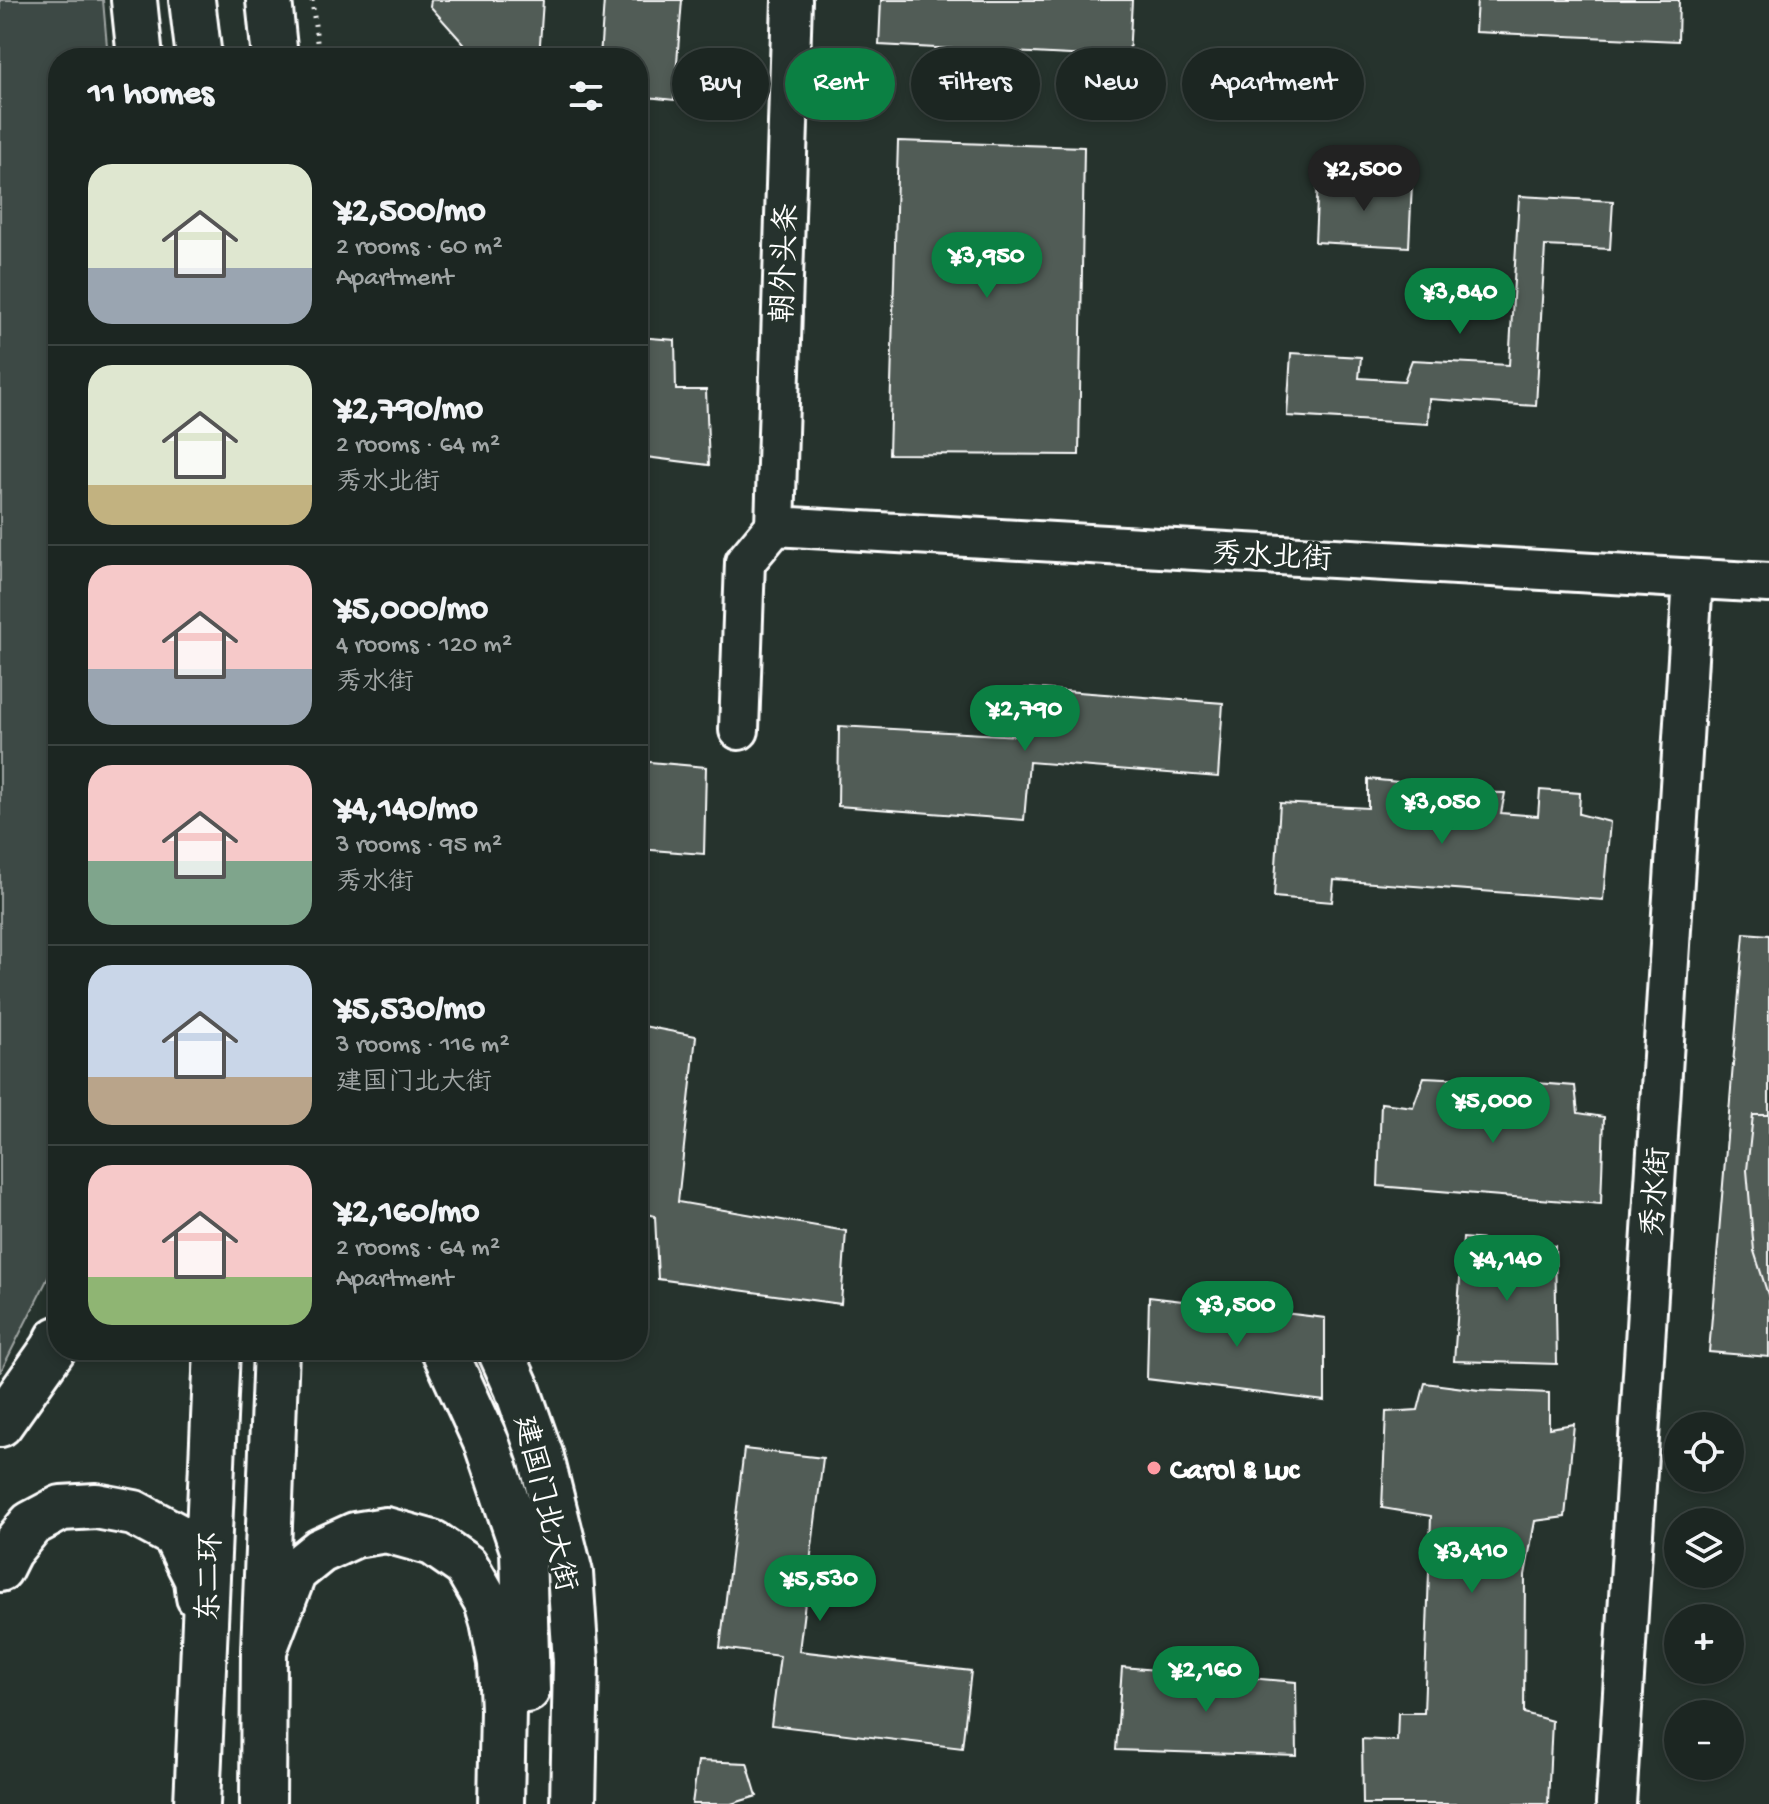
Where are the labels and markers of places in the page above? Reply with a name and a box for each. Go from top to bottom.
pin: ¥2,500 [1299,145,1429,213]
pin: ¥3,950 [922,232,1052,300]
pin: ¥3,840 [1395,268,1525,336]
pin: ¥2,790 [960,685,1090,753]
pin: ¥3,050 [1377,778,1507,846]
pin: ¥5,000 [1428,1077,1558,1145]
pin: ¥4,140 [1442,1235,1572,1303]
pin: ¥3,500 [1172,1281,1302,1349]
place label: Carol & Luc [1170,1455,1301,1490]
marker: Carol & Luc [1145,1459,1163,1477]
pin: ¥3,410 [1407,1527,1537,1595]
pin: ¥5,530 [755,1555,885,1623]
pin: ¥2,160 [1141,1646,1271,1714]

